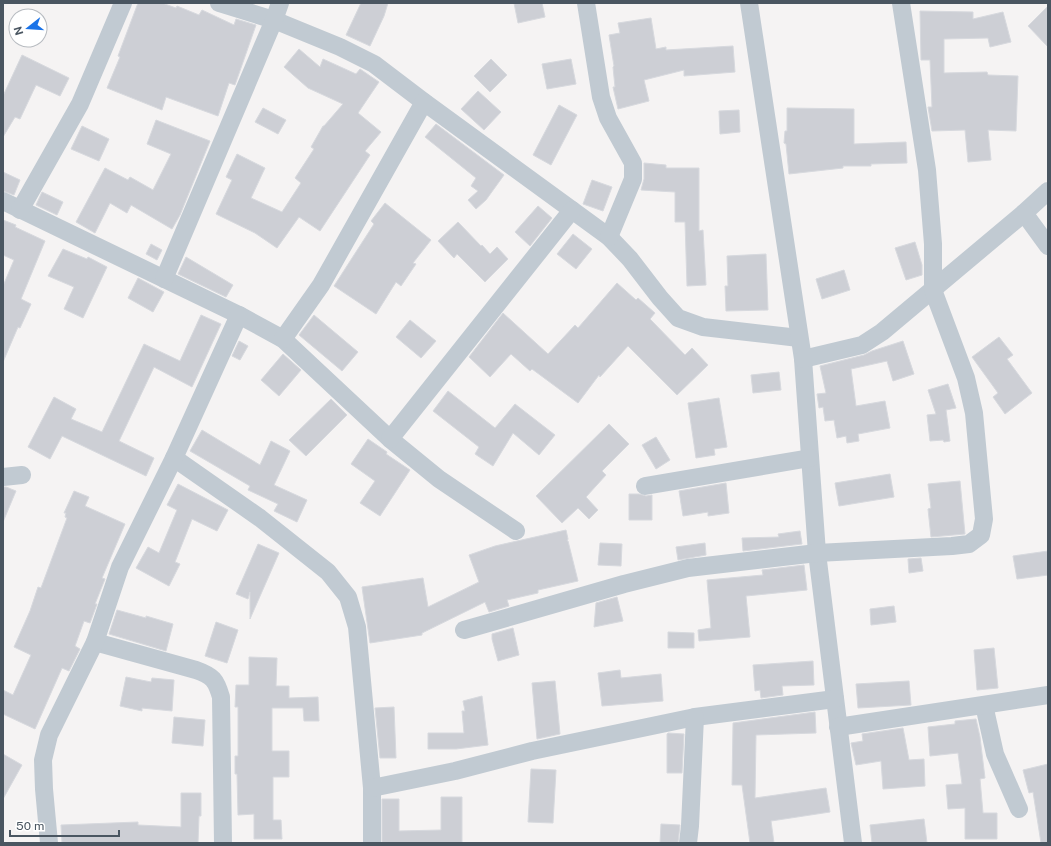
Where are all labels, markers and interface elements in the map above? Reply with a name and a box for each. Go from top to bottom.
north arrow [8,8,48,48]
text: N [11,25,25,37]
scale bar [10,812,119,838]
text: 50 m [16,819,44,833]

